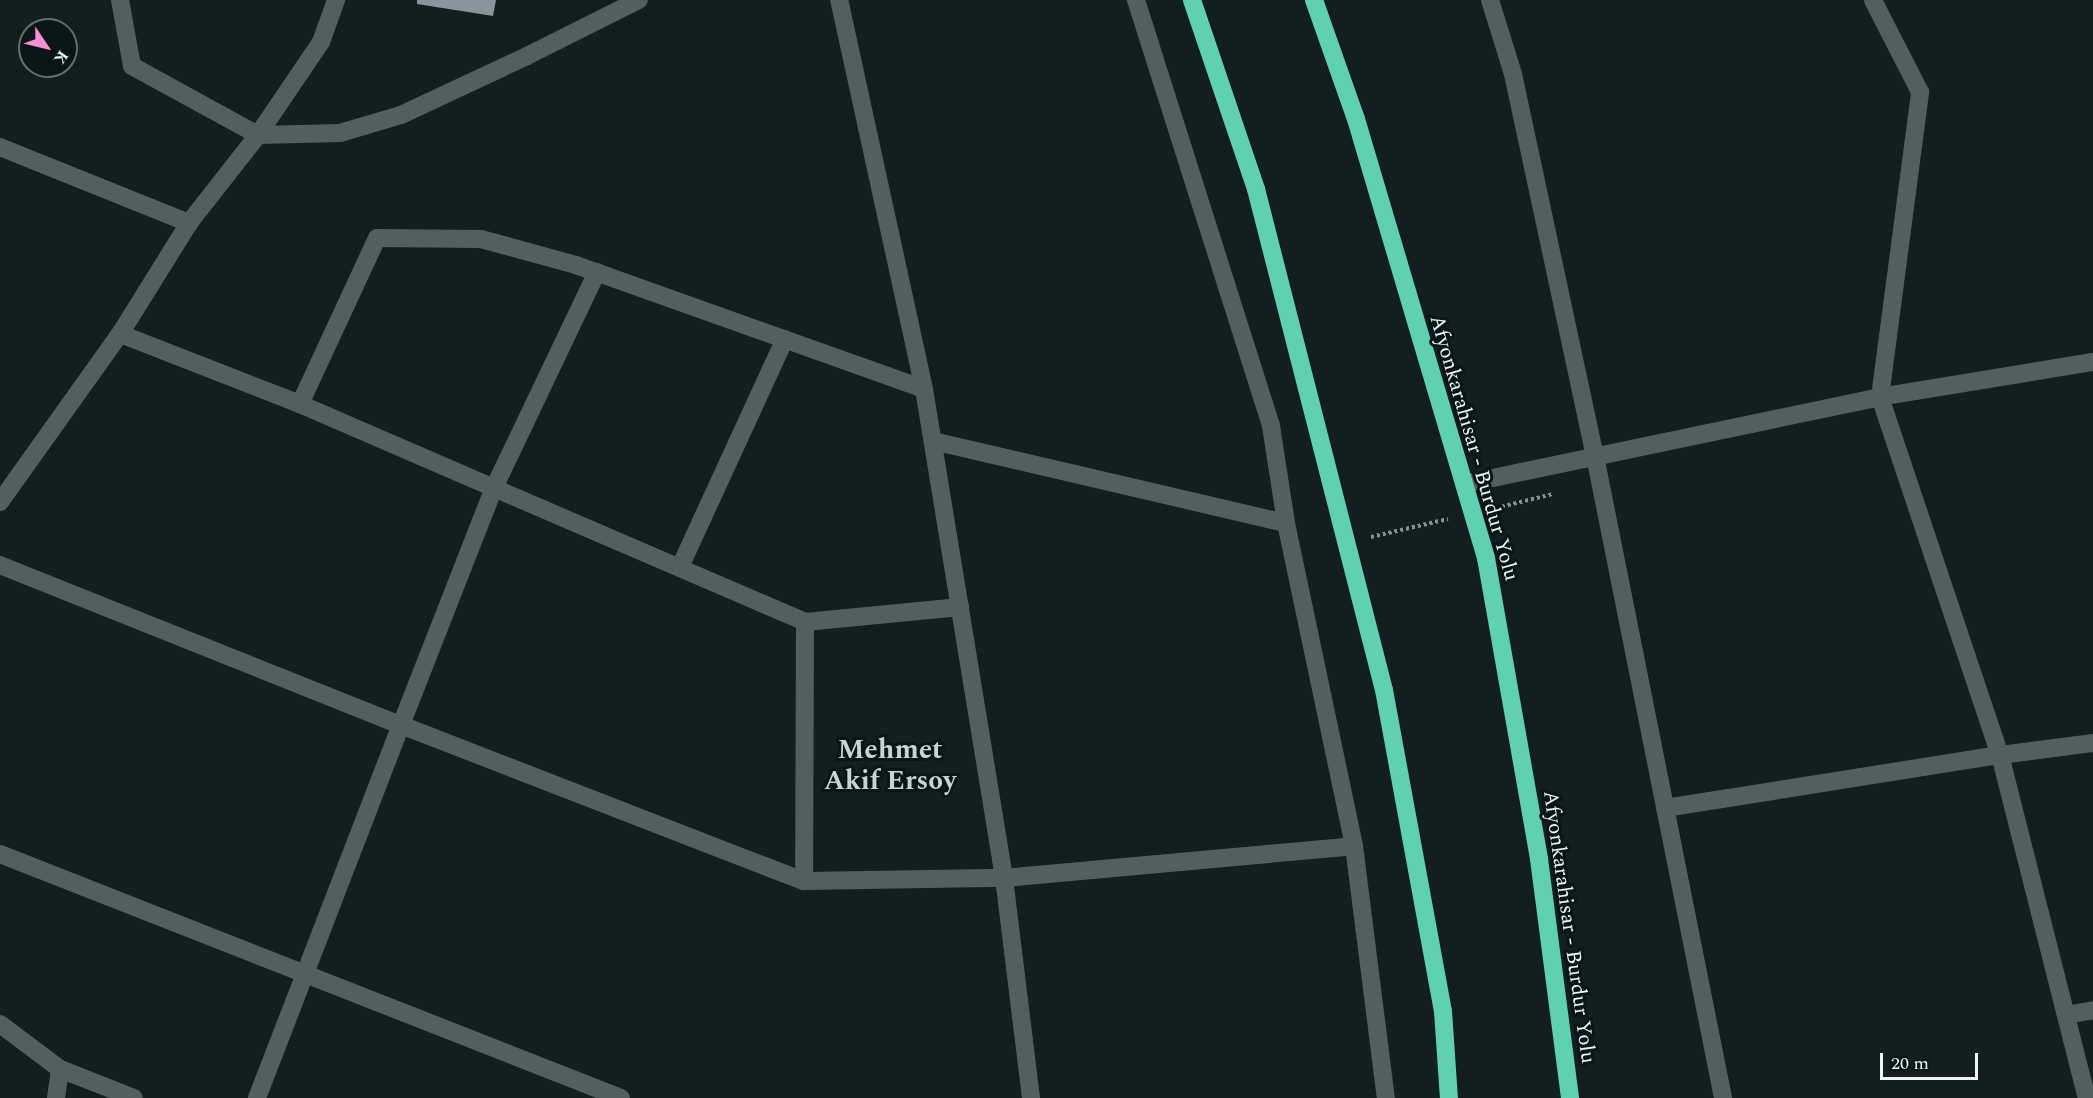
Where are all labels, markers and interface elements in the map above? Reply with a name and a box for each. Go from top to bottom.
north arrow [18,18,78,78]
text: K [48,45,74,69]
street label: Afyonkarahisar - Burdur Yolu [1424,312,1524,584]
district label: Mehmet Akif Ersoy [824,734,956,797]
street label: Afyonkarahisar - Burdur Yolu [1537,789,1601,1065]
scale bar [1883,1041,1980,1079]
text: 20 m [1891,1050,1929,1077]

